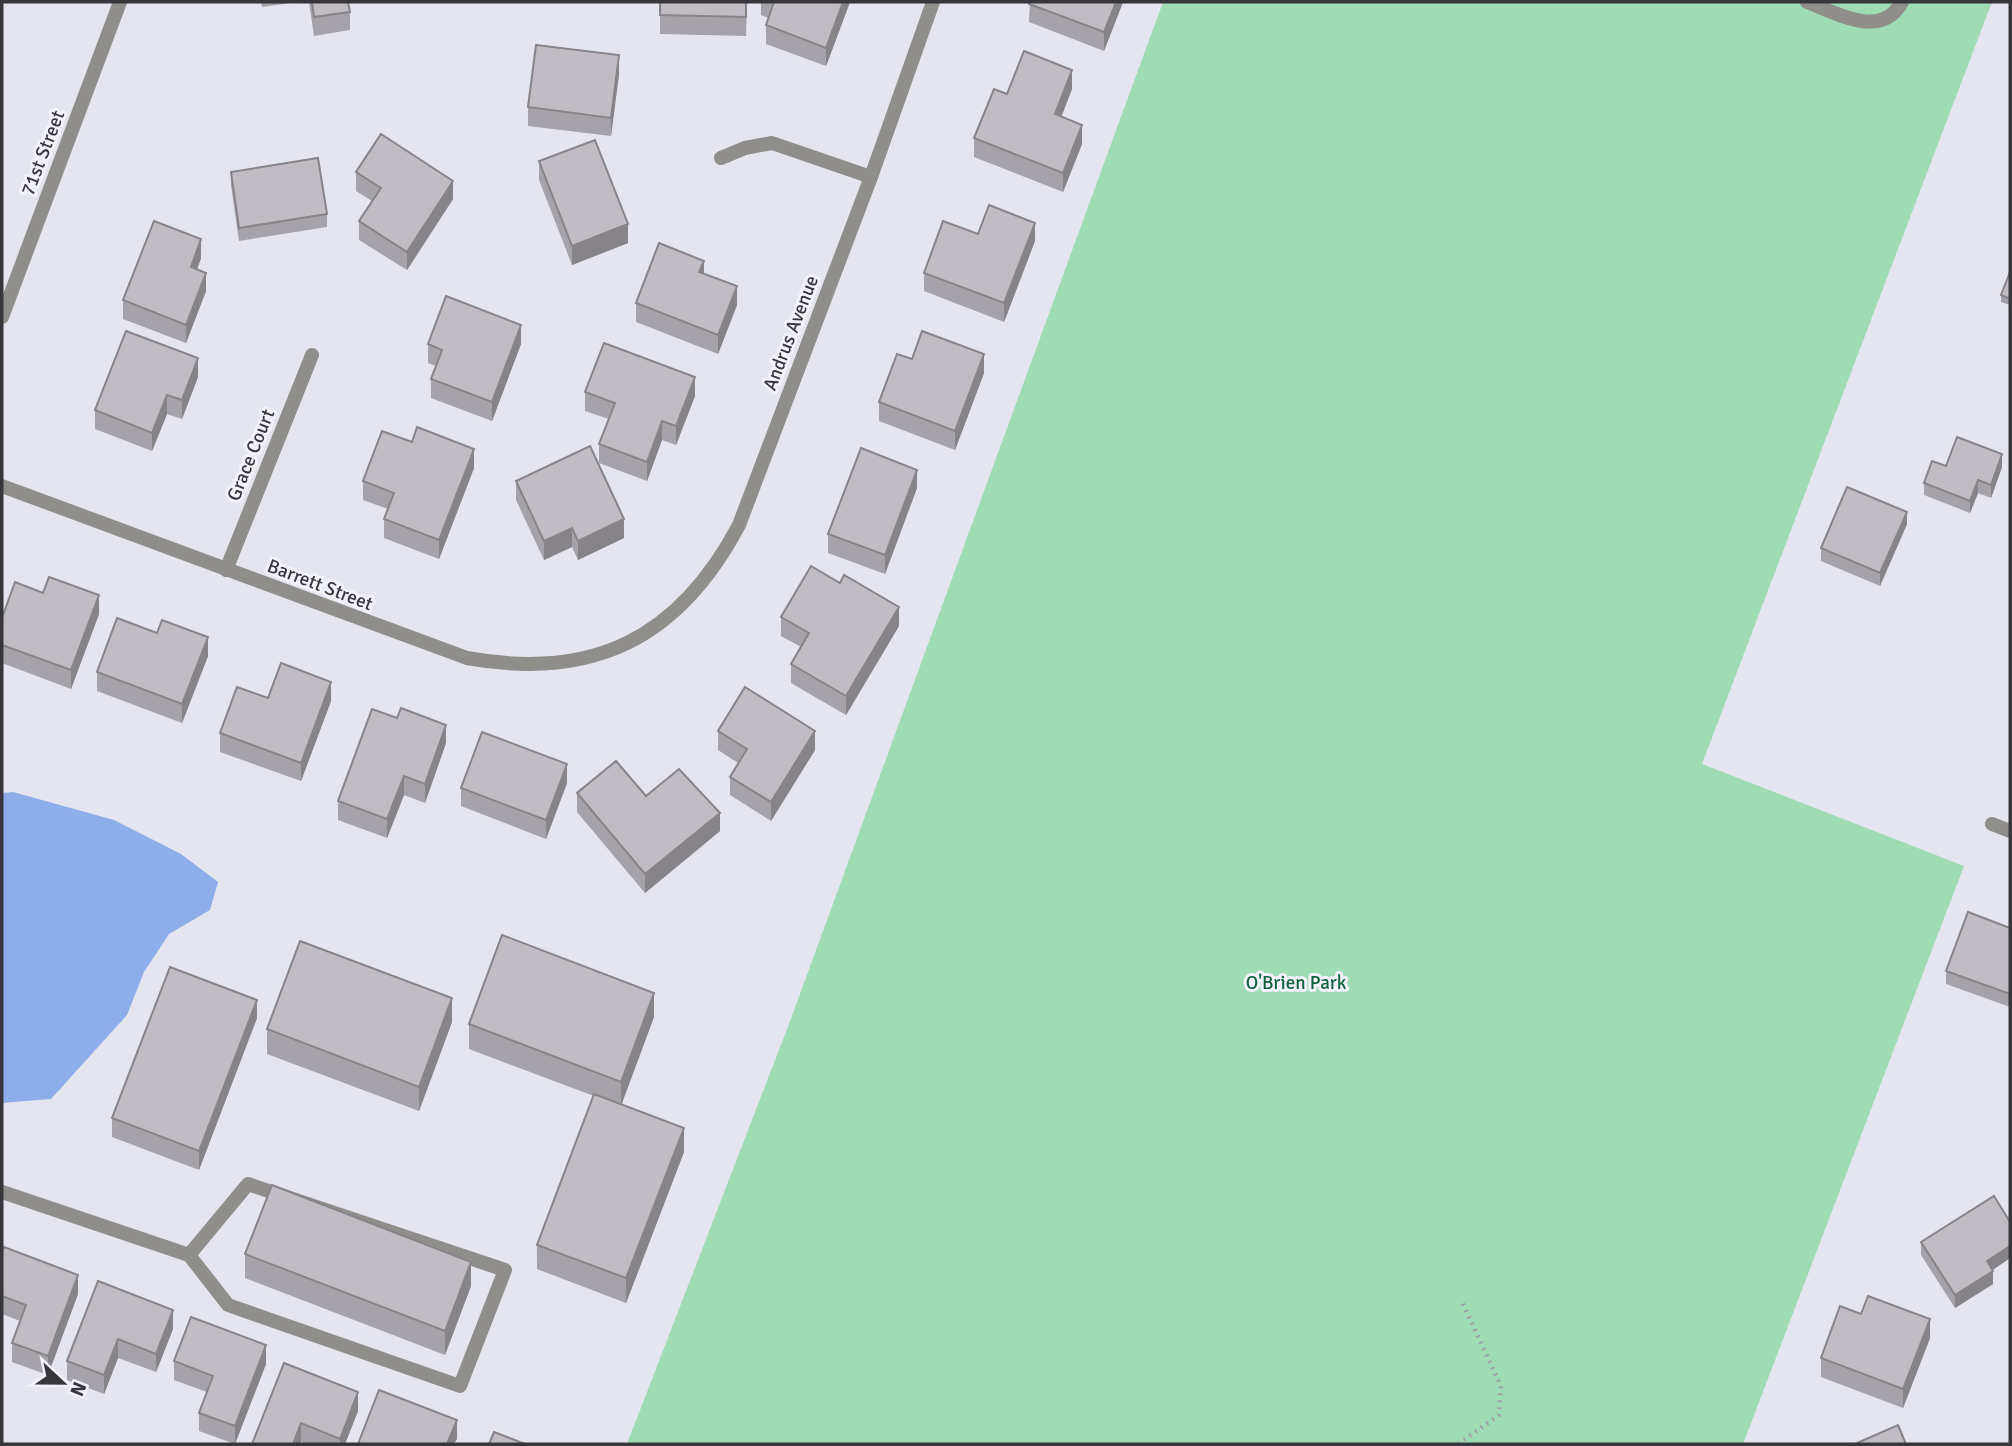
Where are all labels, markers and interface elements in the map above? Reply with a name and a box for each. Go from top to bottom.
street label: 71st Street [16,107,70,199]
street label: Andrus Avenue [758,272,824,394]
street label: Grace Court [222,405,280,504]
street label: Barrett Street [264,554,377,616]
park label: O'Brien Park [1246,971,1347,995]
north arrow [28,1348,98,1418]
text: N [64,1378,91,1400]

